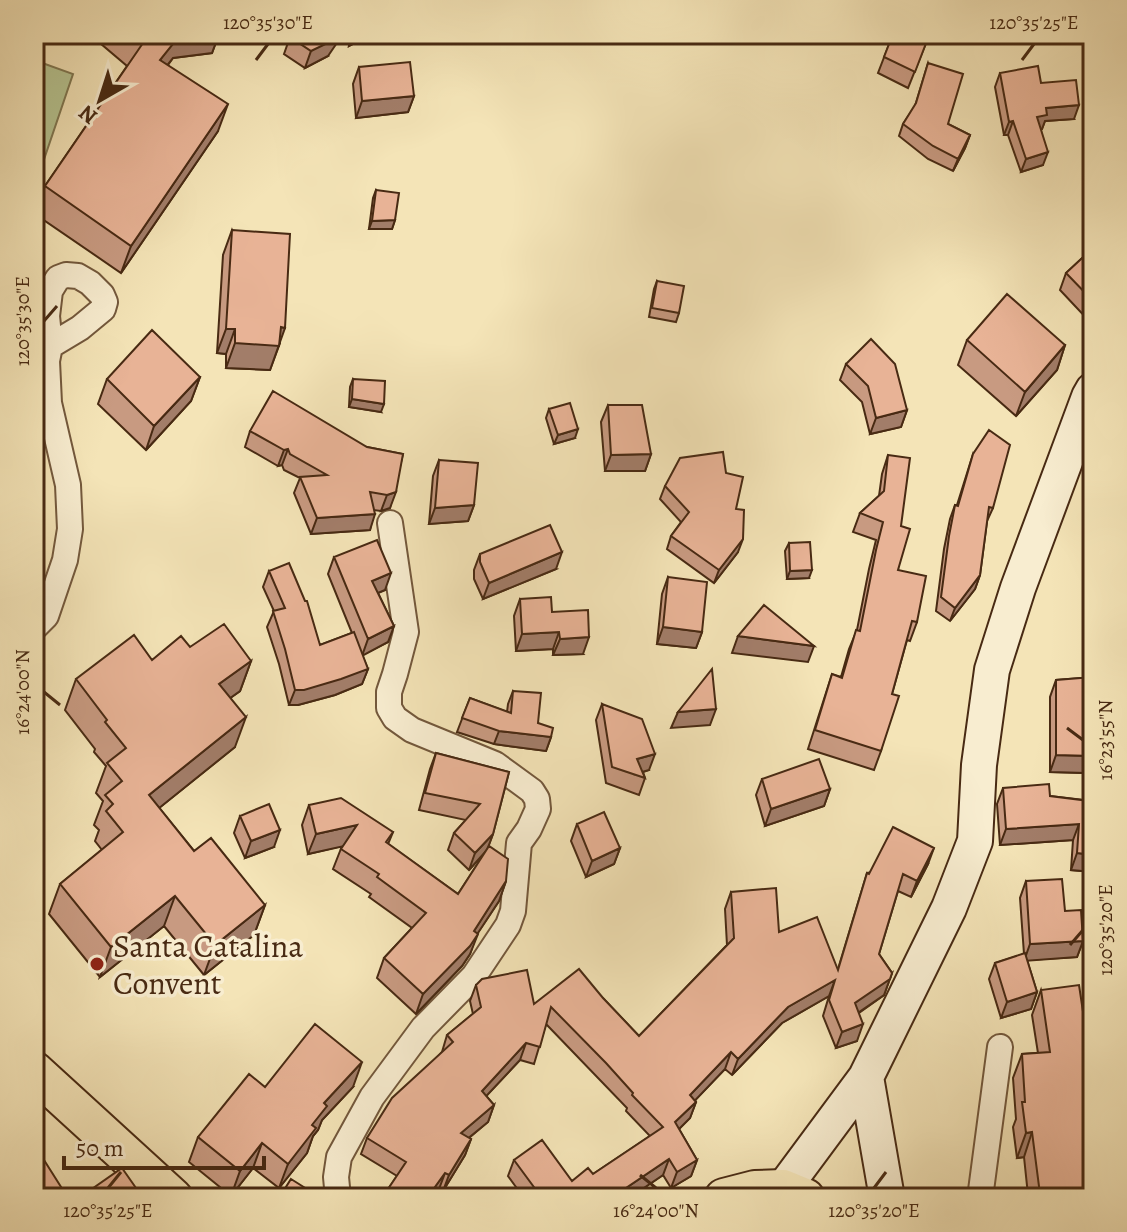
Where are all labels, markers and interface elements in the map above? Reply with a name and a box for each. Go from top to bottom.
text: 120°35'30"E [223,9,313,36]
text: 120°35'25"E [989,9,1079,36]
north arrow [60,60,140,140]
text: N [72,98,104,131]
text: 120°35'30"E [9,276,36,366]
text: 16°24'00"N [9,649,36,735]
text: 16°23'55"N [1092,700,1119,781]
text: 120°35'20"E [1092,884,1119,976]
place label: Santa Catalina Convent [113,924,303,1005]
marker: Santa Catalina Convent [88,955,106,973]
scale bar [64,1120,264,1170]
text: 50 m [76,1132,124,1164]
text: 120°35'25"E [63,1197,153,1224]
text: 16°24'00"N [613,1197,699,1224]
text: 120°35'20"E [828,1197,920,1224]

